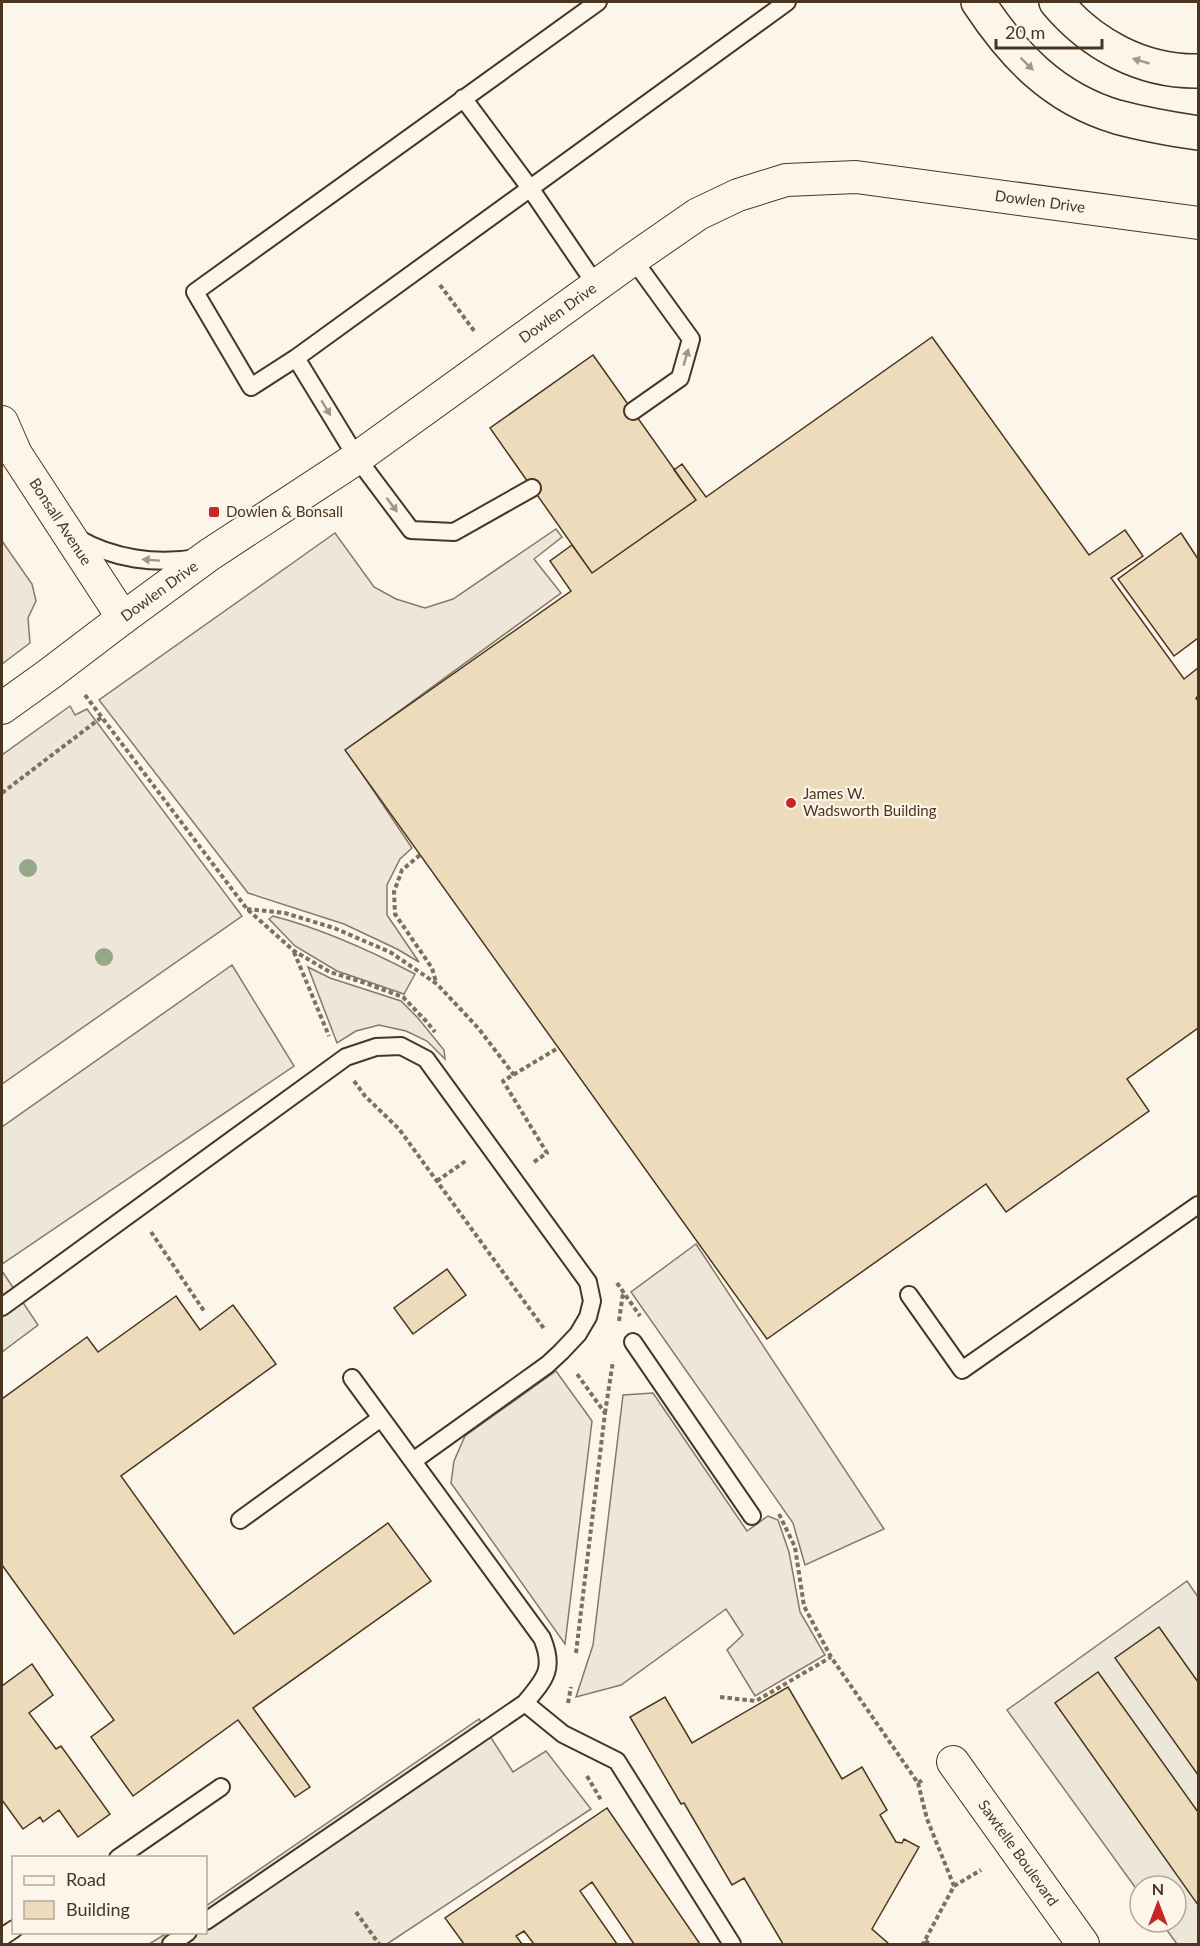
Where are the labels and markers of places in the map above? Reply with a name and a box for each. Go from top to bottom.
place label: Dowlen & Bonsall [226,502,343,520]
marker: Dowlen & Bonsall [207,505,221,519]
place label: James W. Wadsworth Building [803,784,937,819]
marker: James W. Wadsworth Building [784,796,798,810]

